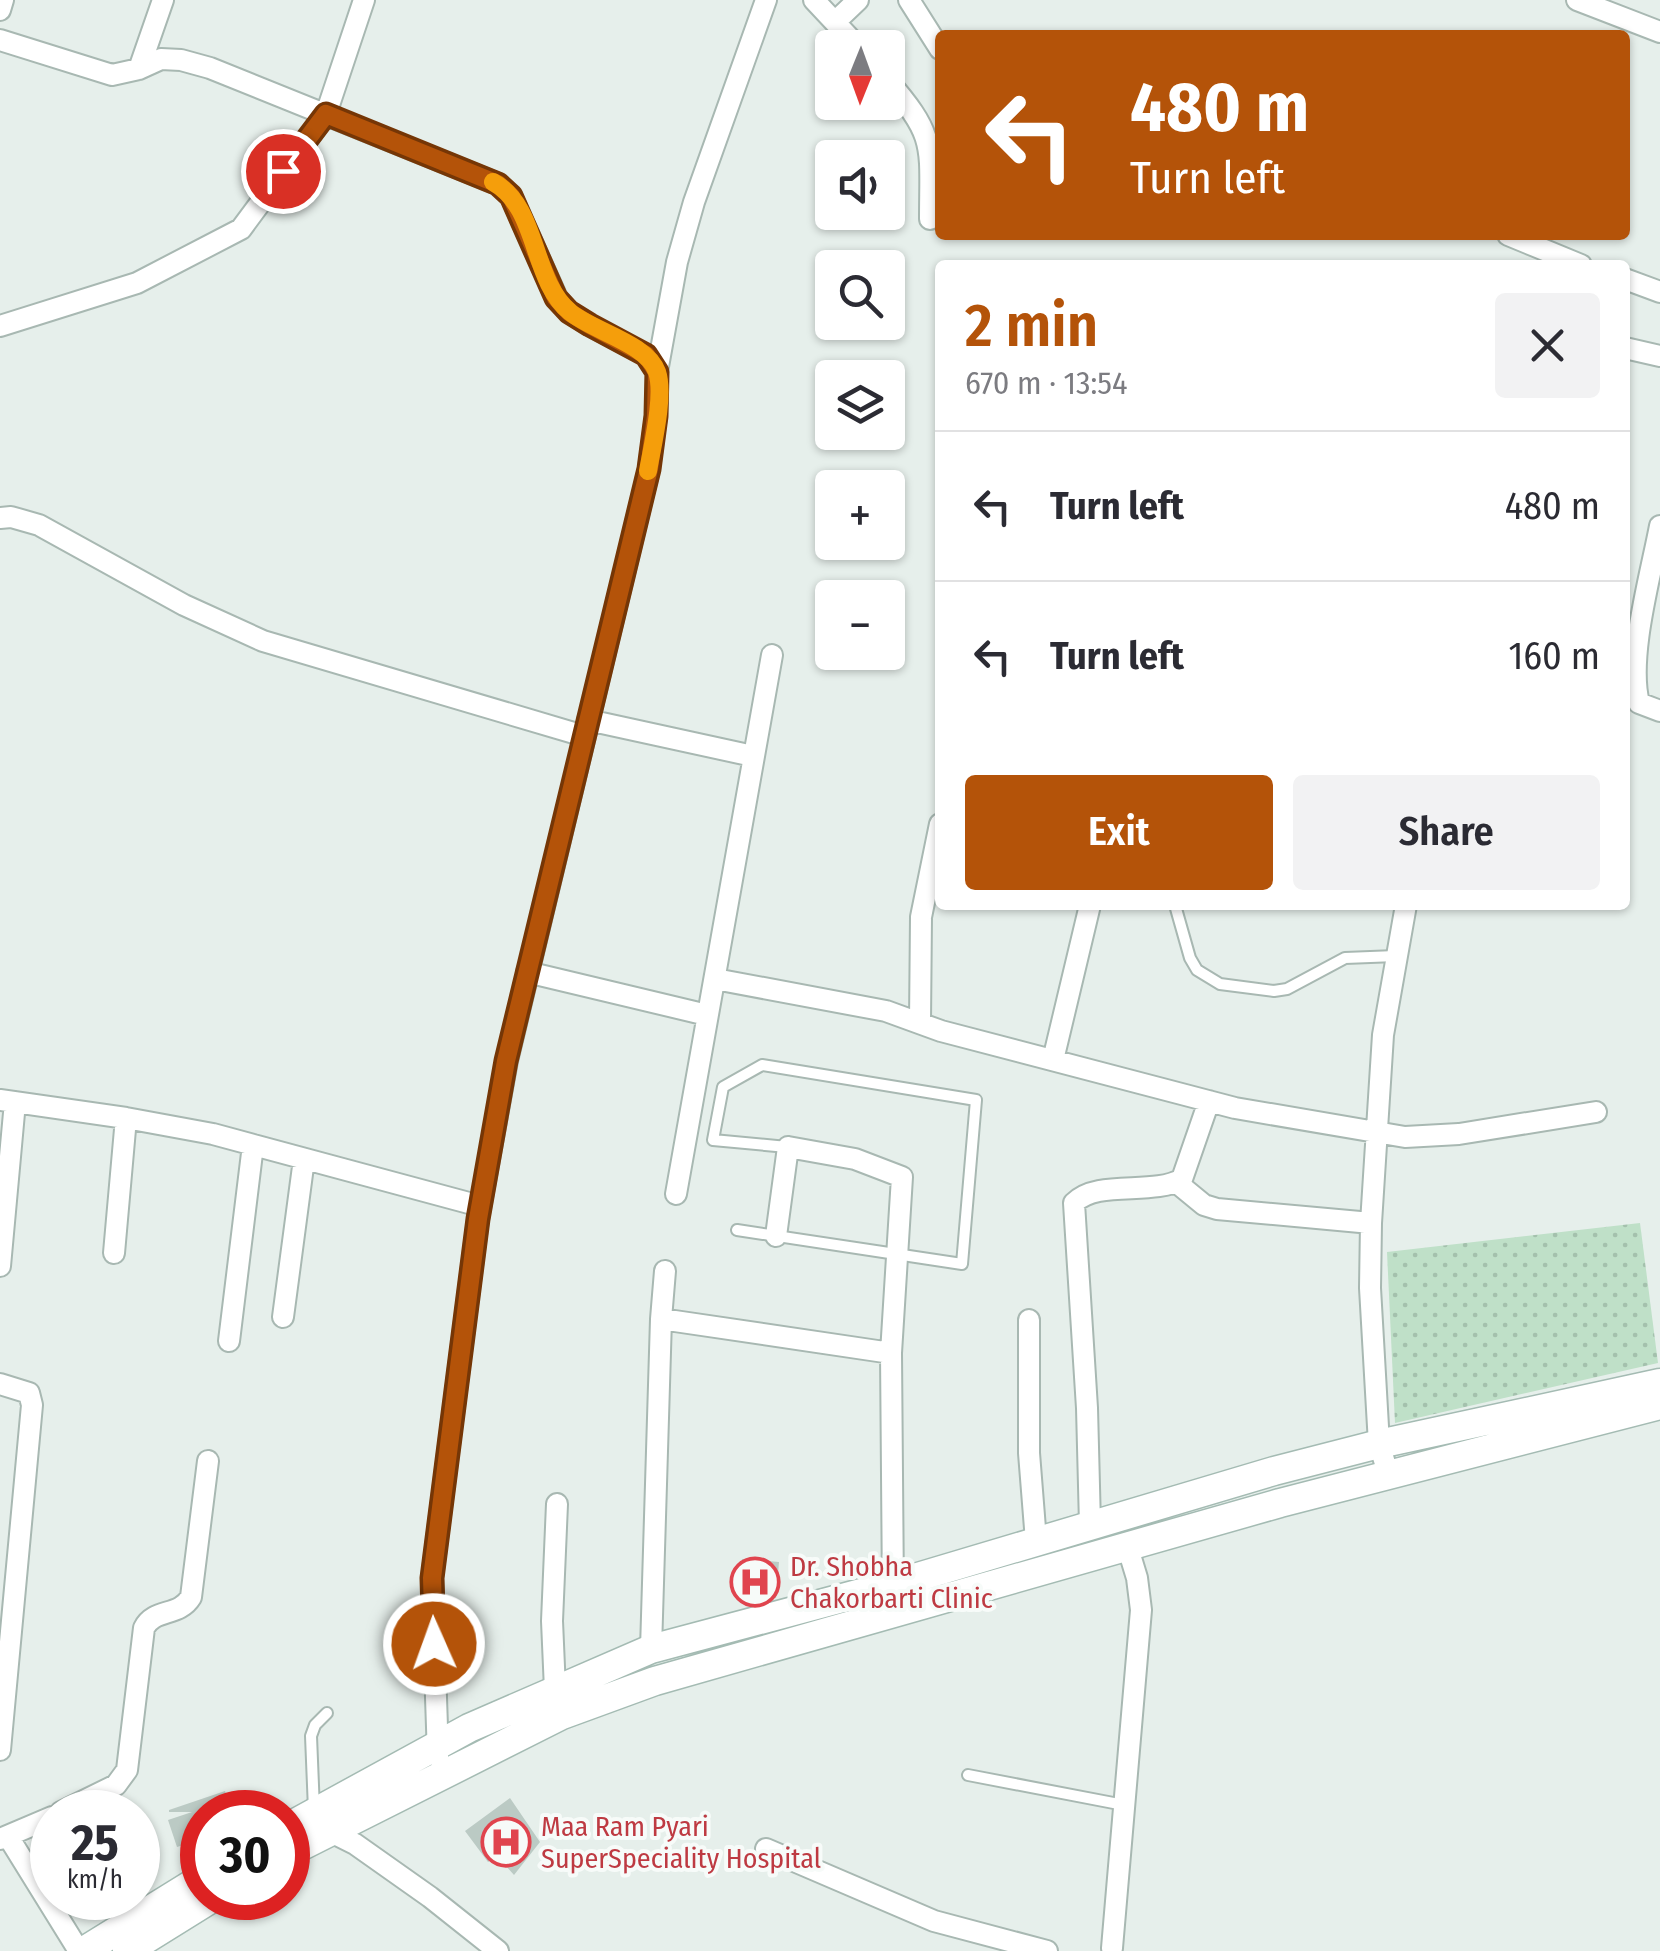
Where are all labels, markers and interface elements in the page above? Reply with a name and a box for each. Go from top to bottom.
north arrow [815,30,905,120]
map controls [815,30,905,670]
text: 480 m [1130,66,1309,150]
icon: left [965,70,1095,200]
pin [241,129,326,214]
button: sound [815,140,905,230]
icon: arrive [256,144,311,199]
text: Turn left [1130,151,1285,205]
button: search [815,250,905,340]
text: 2 min [965,290,1098,362]
button: close [1495,293,1600,398]
button: layers [815,360,905,450]
text: 670 m · 13:54 [965,364,1127,402]
button: + [815,470,905,560]
icon: left [965,479,1020,534]
text: Turn left [1050,483,1184,529]
text: 480 m [1505,483,1600,529]
button: − [815,580,905,670]
icon: left [965,629,1020,684]
text: Turn left [1050,633,1184,679]
text: 160 m [1508,633,1600,679]
button: Exit [965,775,1273,890]
button: Share [1293,775,1600,890]
place label: Dr. Shobha Chakorbarti Clinic [790,1550,993,1615]
hospital icon: Dr. Shobha Chakorbarti Clinic [729,1556,781,1608]
position arrow [382,1592,486,1696]
speed limit sign: 30 [180,1790,310,1920]
place label: Maa Ram Pyari SuperSpeciality Hospital [541,1810,821,1875]
text: 25 [71,1813,119,1873]
hospital icon: Maa Ram Pyari SuperSpeciality Hospital [480,1816,532,1868]
text: km/h [67,1865,123,1895]

